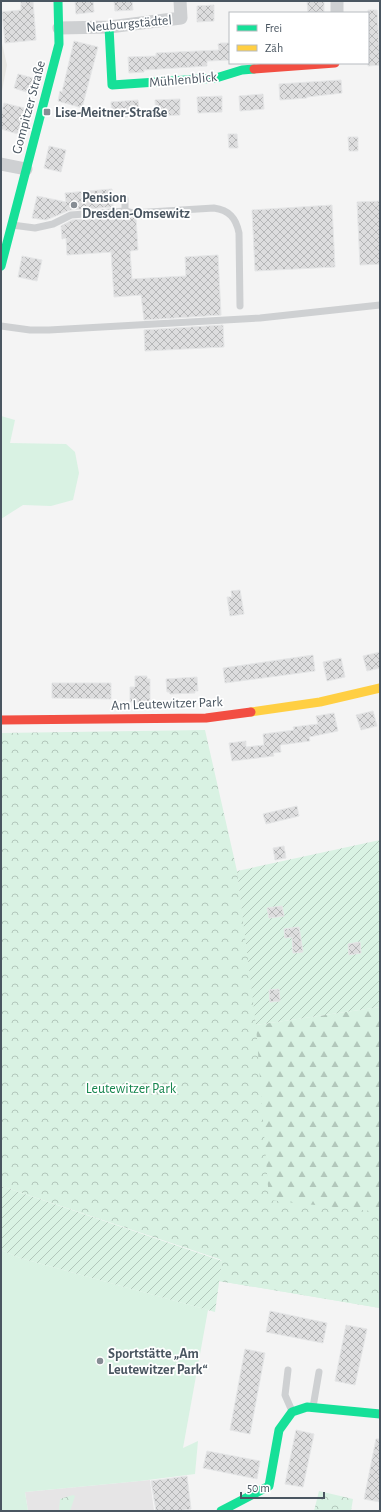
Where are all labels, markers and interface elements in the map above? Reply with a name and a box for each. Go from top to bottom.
legend [229,12,369,64]
street label: Neuburgstädtel [86,13,173,35]
text: Frei [265,22,282,34]
text: Zäh [265,42,283,54]
street label: Gompitzer Straße [10,59,48,155]
street label: Mühlenblick [149,70,218,90]
place label: Lise-Meitner-Straße [55,106,168,120]
marker: Lise-Meitner-Straße [42,107,52,117]
place label: Pension Dresden-Omsewitz [82,191,190,221]
marker: Pension Dresden-Omsewitz [69,200,79,210]
street label: Am Leutewitzer Park [111,695,224,713]
park label: Leutewitzer Park [86,1082,177,1096]
place label: Sportstätte „Am Leutewitzer Park“ [108,1347,208,1377]
marker: Sportstätte „Am Leutewitzer Park“ [95,1356,105,1366]
scale bar [241,1474,324,1500]
text: 50 m [247,1482,270,1494]

